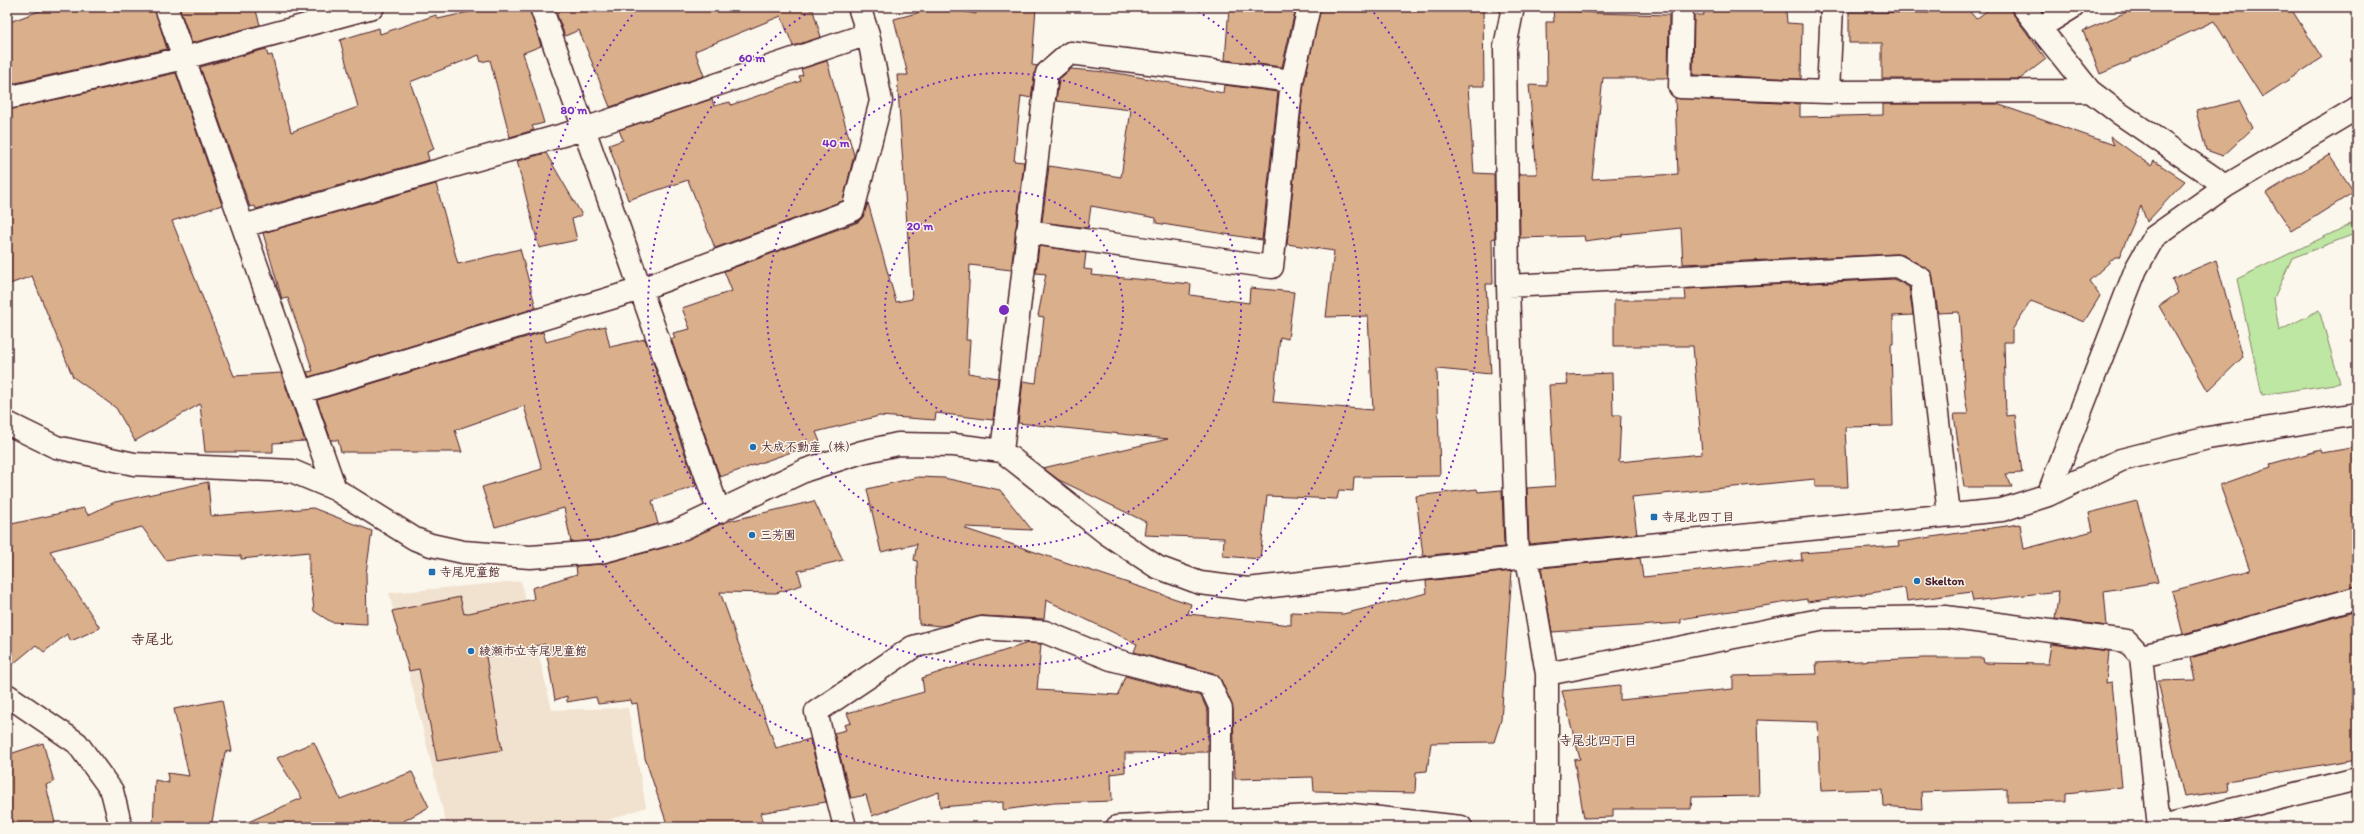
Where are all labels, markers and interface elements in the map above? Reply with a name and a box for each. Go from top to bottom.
text: 60 m [739,51,766,65]
text: 80 m [561,103,588,117]
text: 40 m [822,136,851,150]
text: 20 m [907,219,934,233]
centre of rings [997,303,1011,317]
place label: 大成不動産（株） [761,440,857,454]
marker: 大成不動産（株） [748,442,758,452]
place label: 寺尾北四丁目 [1662,510,1734,524]
marker: 寺尾北四丁目 [1649,512,1659,522]
place label: 三芳園 [760,528,796,542]
marker: 三芳園 [747,530,757,540]
place label: 寺尾児童館 [440,565,500,579]
marker: 寺尾児童館 [427,567,437,577]
place label: Skelton [1925,574,1965,588]
marker: Skelton [1912,576,1922,586]
district label: 寺尾北 [131,631,173,648]
place label: 綾瀬市立寺尾児童館 [479,644,587,658]
marker: 綾瀬市立寺尾児童館 [466,646,476,656]
district label: 寺尾北四丁目 [1559,733,1637,748]

